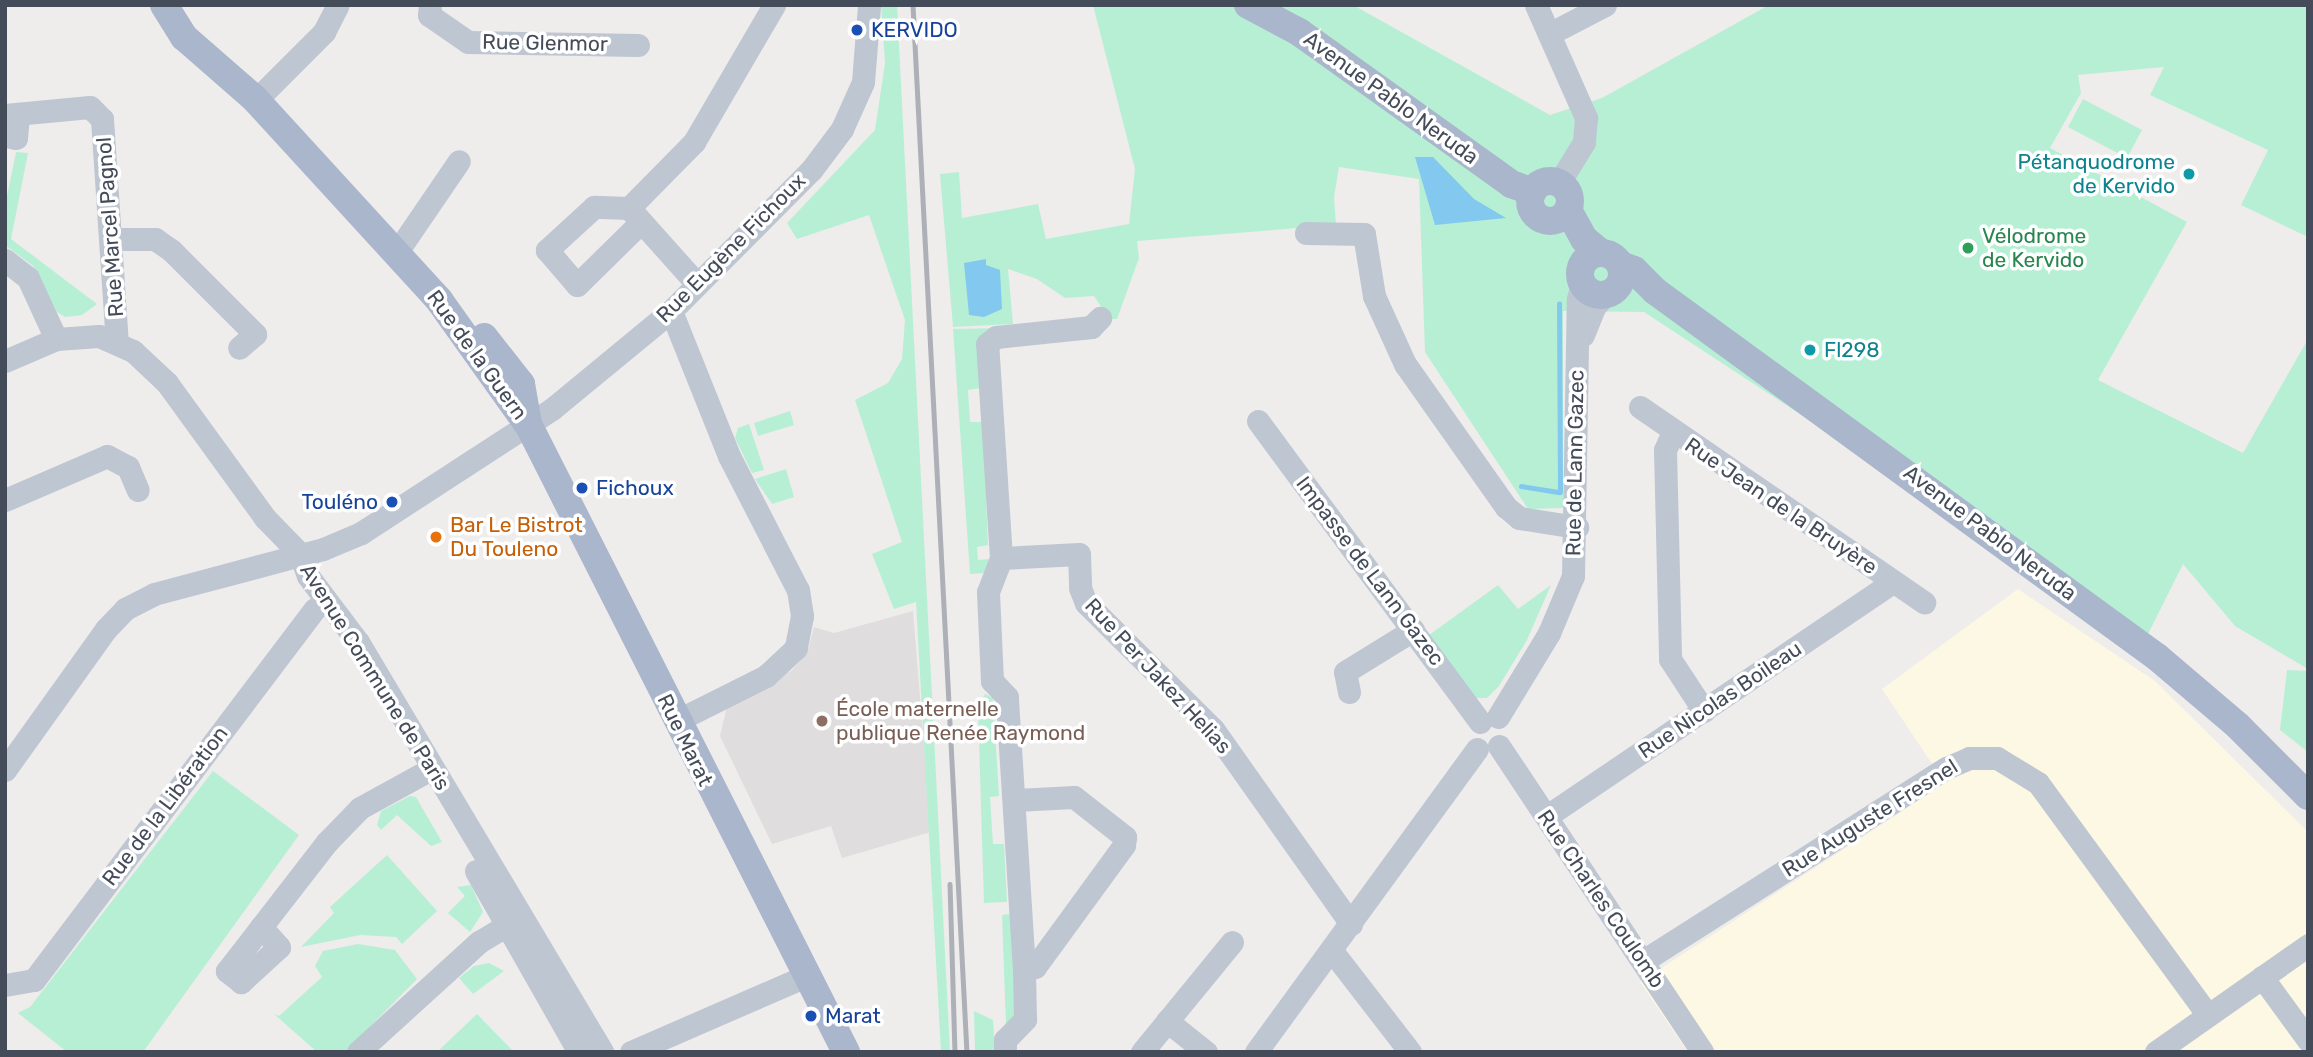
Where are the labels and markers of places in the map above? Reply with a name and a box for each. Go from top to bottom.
place label: KERVIDO [871,17,958,43]
marker: KERVIDO [849,22,865,38]
place label: Pétanquodrome de Kervido [2017,149,2175,199]
marker: Pétanquodrome de Kervido [2181,166,2197,182]
place label: Vélodrome de Kervido [1982,223,2086,273]
marker: Vélodrome de Kervido [1960,240,1976,256]
place label: Fl298 [1824,337,1880,363]
marker: Fl298 [1802,342,1818,358]
place label: Fichoux [596,475,674,501]
marker: Fichoux [574,480,590,496]
place label: Touléno [302,489,378,515]
marker: Touléno [384,494,400,510]
place label: Bar Le Bistrot Du Touleno [450,512,583,562]
marker: Bar Le Bistrot Du Touleno [428,529,444,545]
place label: École maternelle publique Renée Raymond [836,696,1085,746]
marker: École maternelle publique Renée Raymond [814,713,830,729]
place label: Marat [825,1003,881,1029]
marker: Marat [803,1008,819,1024]

